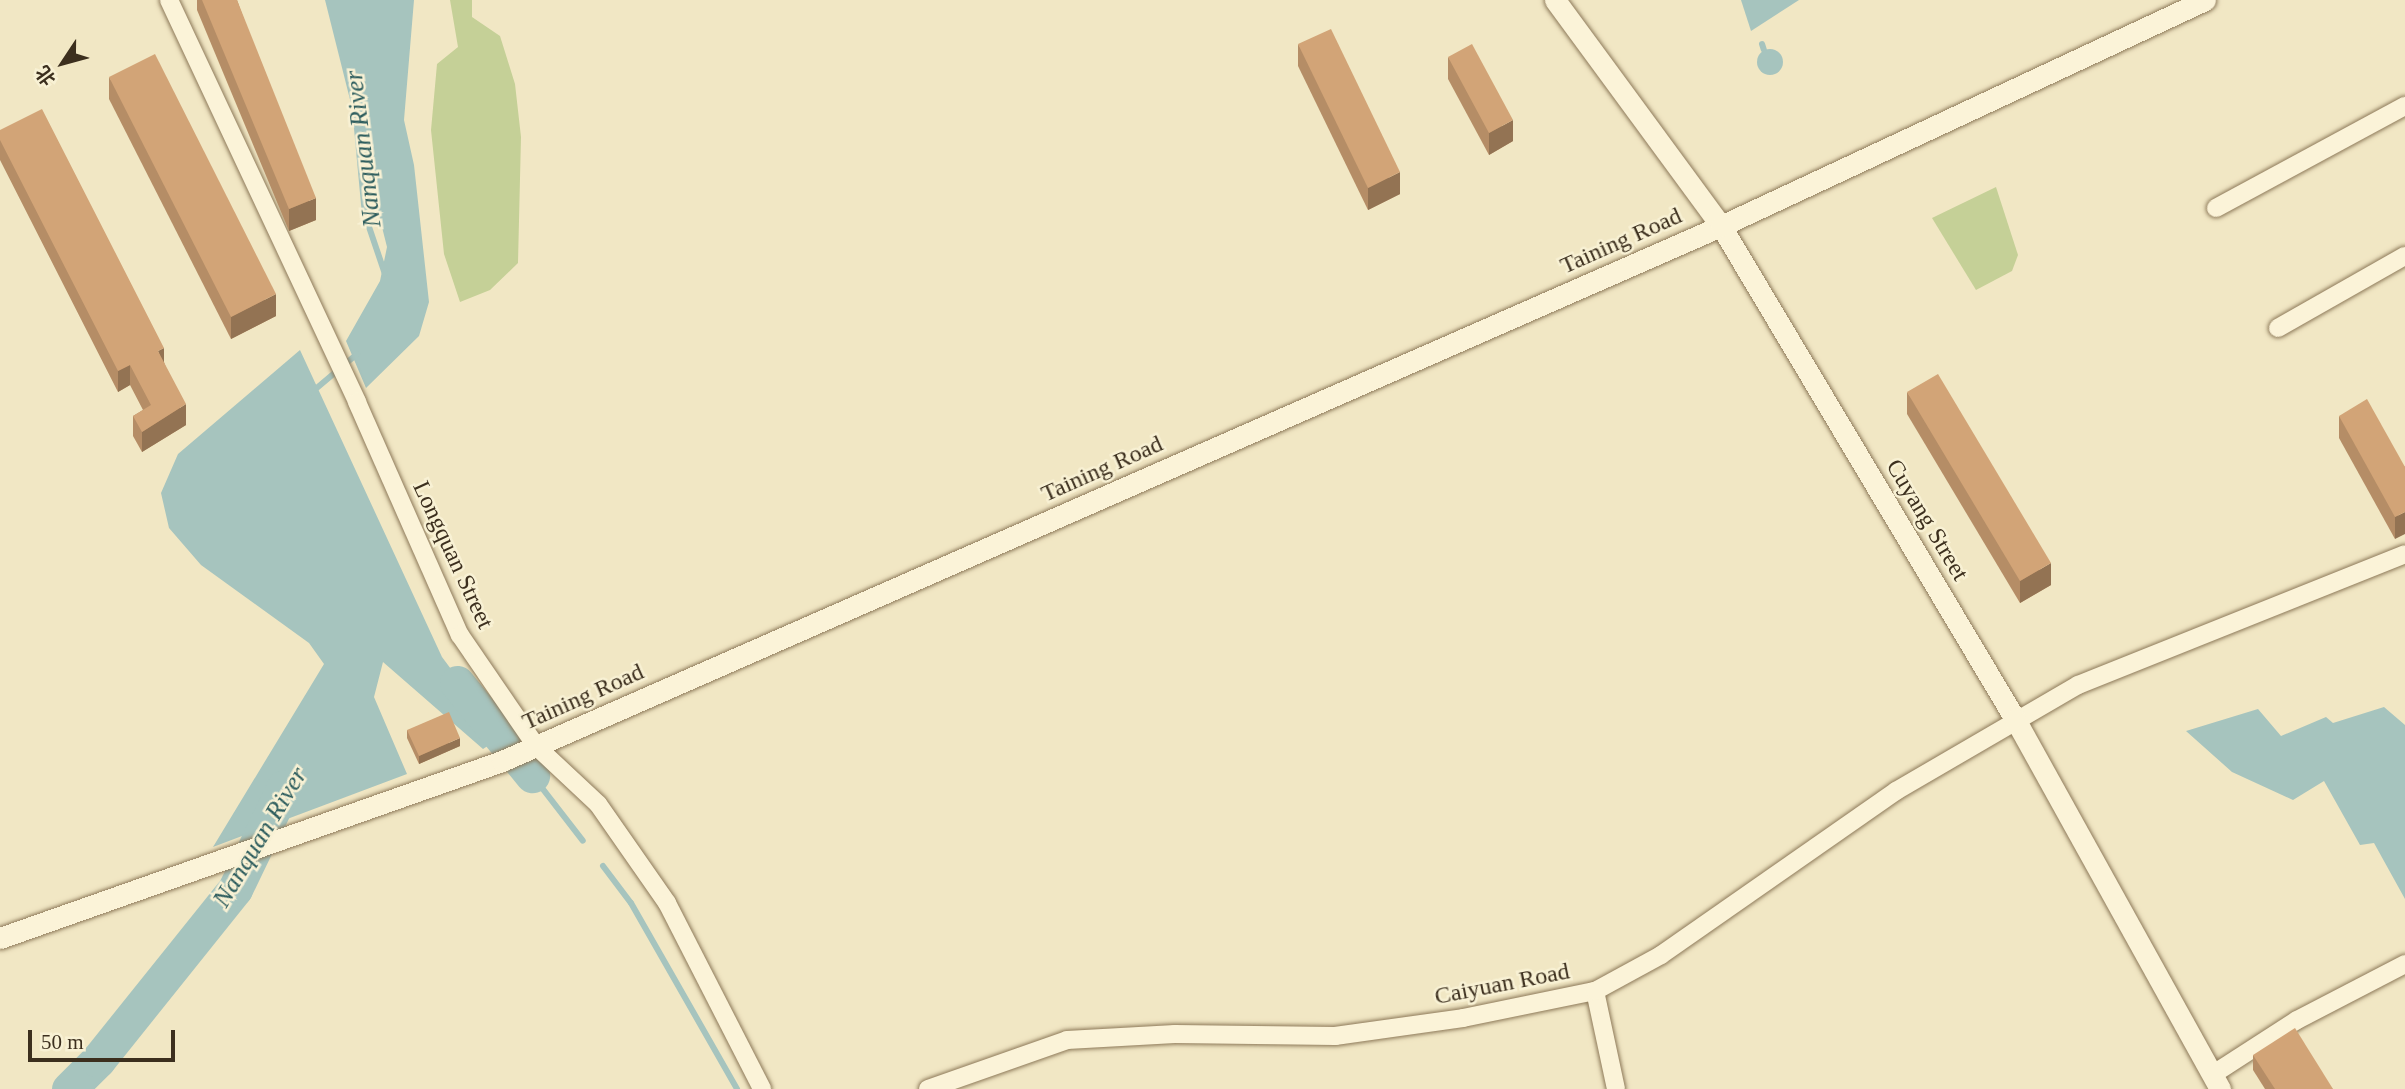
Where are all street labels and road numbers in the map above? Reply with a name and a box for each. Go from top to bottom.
street label: Taining Road [1556,201,1686,281]
street label: Taining Road [1037,429,1167,509]
street label: Cuyang Street [1879,454,1975,586]
street label: Longquan Street [406,477,500,633]
street label: Taining Road [518,657,648,737]
street label: Caiyuan Road [1432,957,1572,1011]

